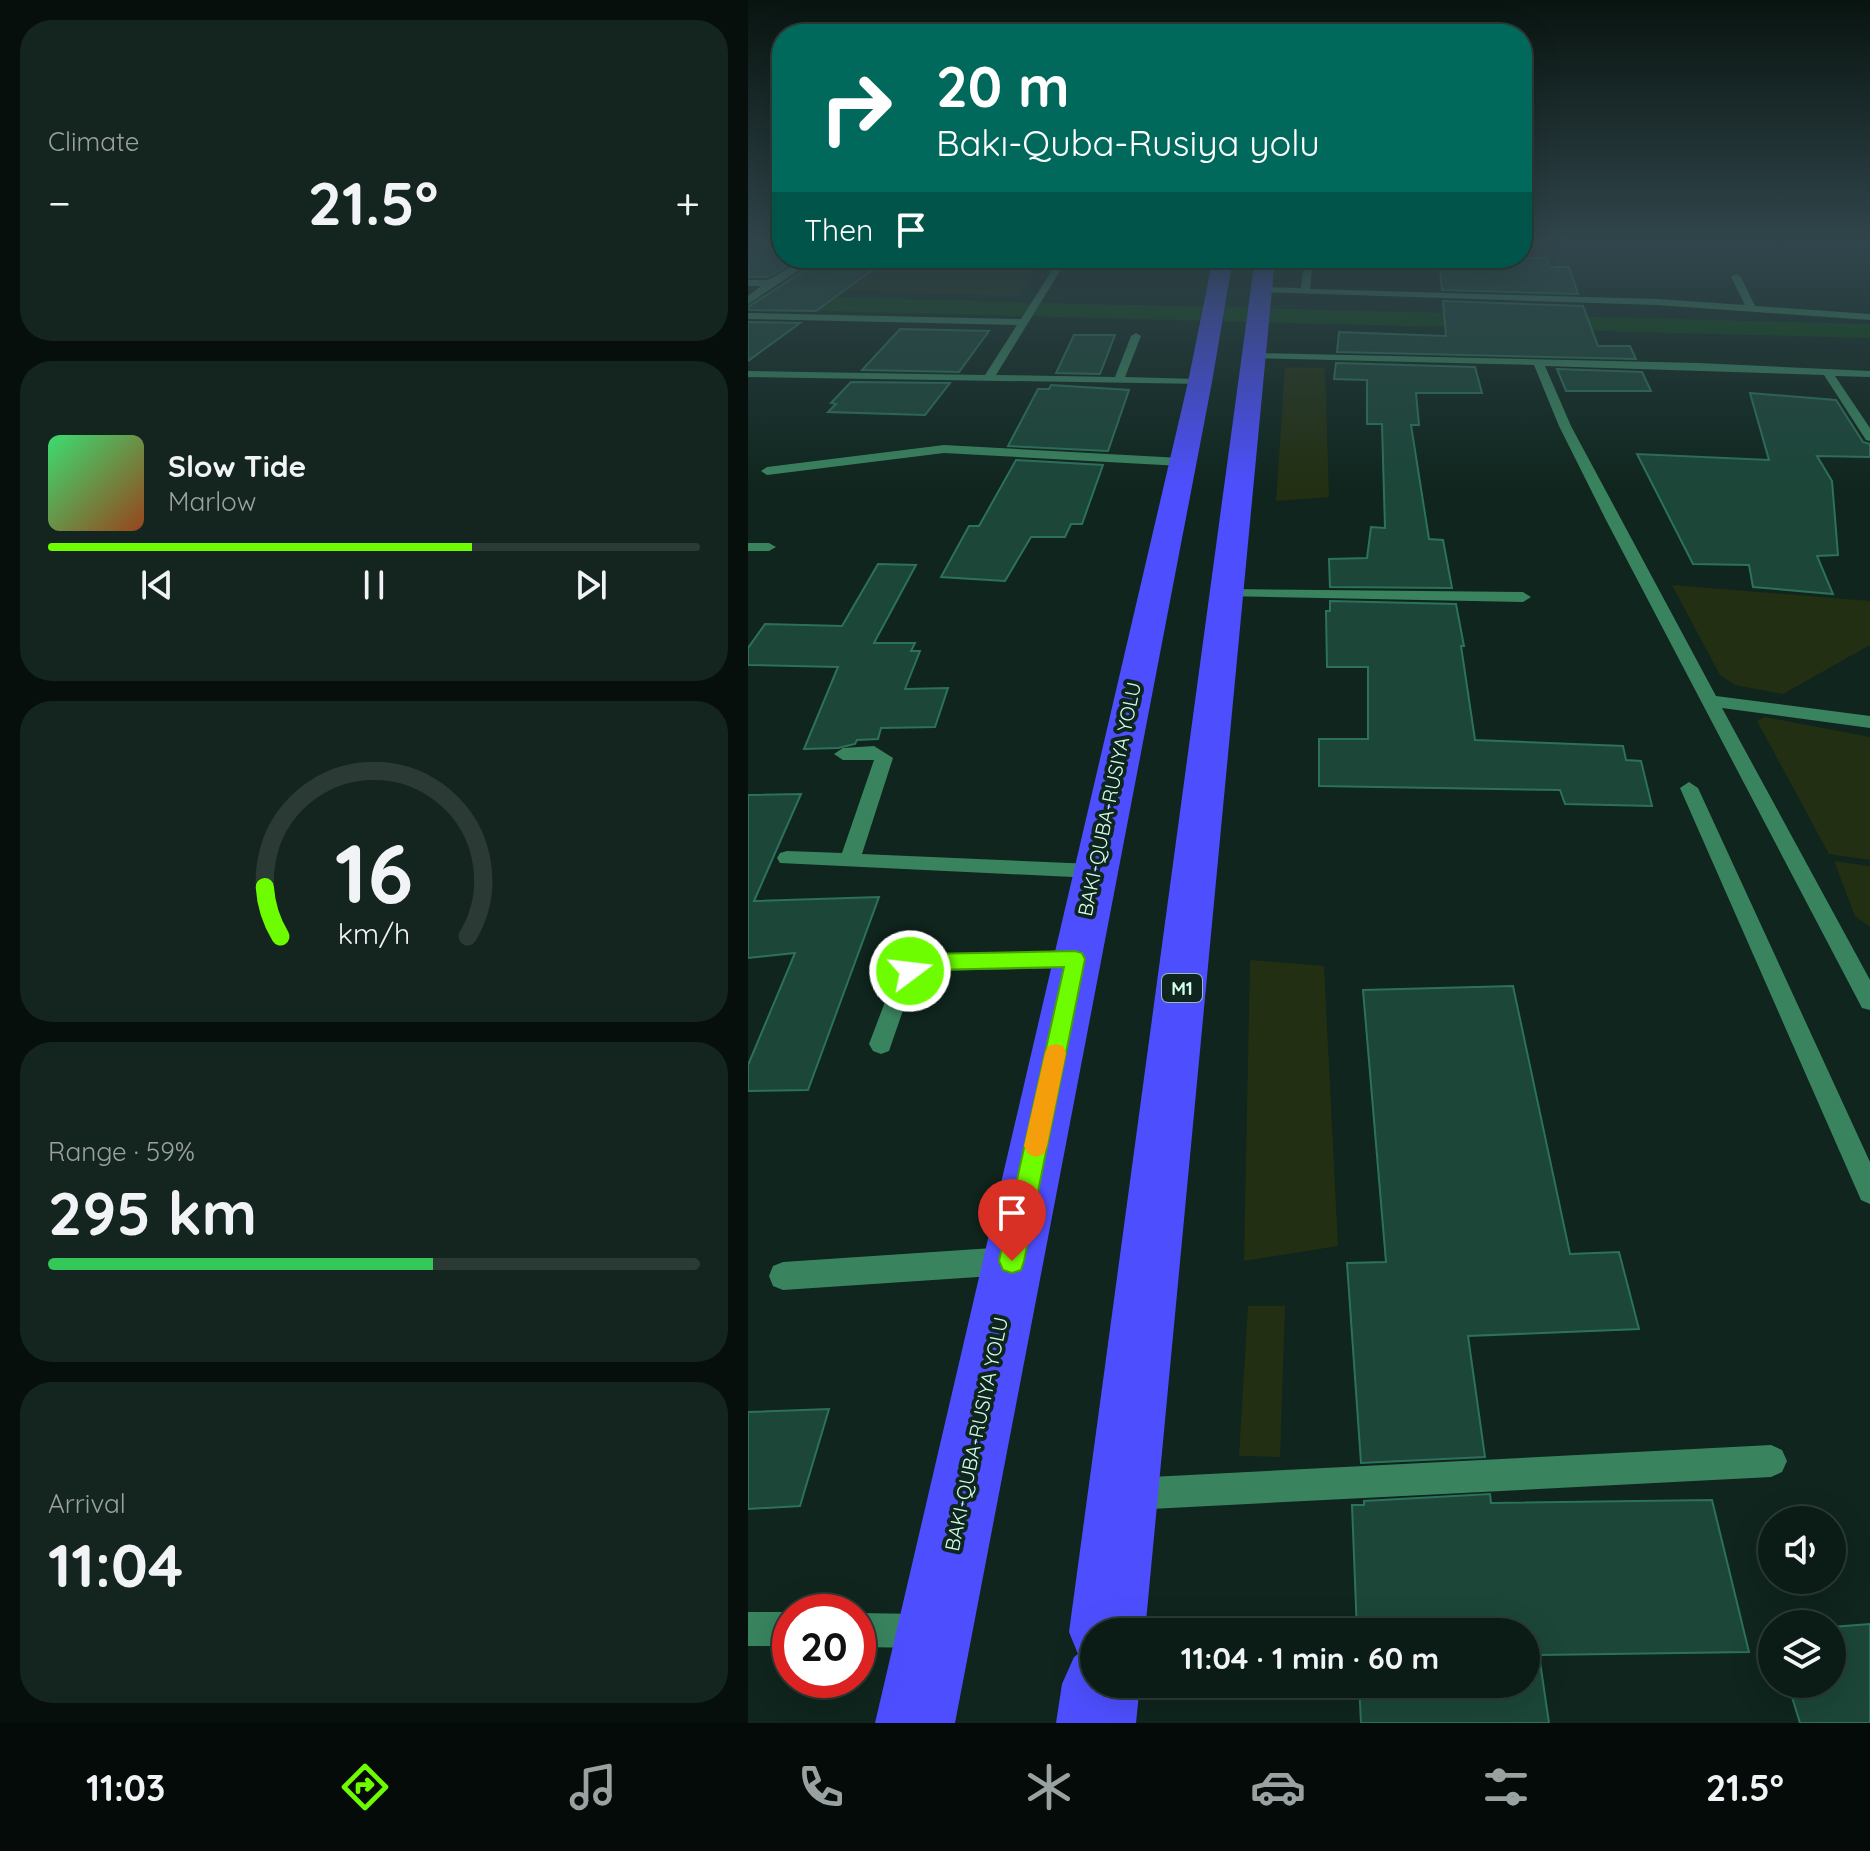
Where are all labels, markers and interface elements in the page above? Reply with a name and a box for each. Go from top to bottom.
text: 20 m [936,51,1070,121]
icon: right [804,56,908,160]
text: Bakı-Quba-Rusiya yolu [936,120,1320,165]
text: Climate [48,125,139,158]
text: 21.5° [308,165,438,240]
text: − [48,175,71,230]
text: + [675,175,700,230]
icon: arrive [889,208,933,252]
text: Then [804,211,873,249]
text: Slow Tide [168,447,306,485]
text: Marlow [168,485,256,518]
icon: previous [135,563,179,607]
icon: pause [352,563,396,607]
icon: next [569,563,613,607]
street label: BAKI-QUBA-RUSIYA YOLU [1072,680,1146,918]
text: 16 [335,820,413,924]
text: km/h [338,916,410,952]
position arrow [868,929,952,1013]
road number: M1 [1162,974,1202,1002]
text: Range · 59% [48,1135,195,1168]
text: 295 km [48,1175,257,1250]
pin [978,1179,1046,1261]
icon: arrive [990,1191,1034,1235]
street label: BAKI-QUBA-RUSIYA YOLU [939,1315,1013,1553]
text: Arrival [48,1487,126,1520]
map controls [1758,1506,1846,1698]
button: sound [1758,1506,1846,1594]
text: 11:04 [48,1527,183,1602]
speed limit sign: 20 [772,1594,876,1698]
button: layers [1758,1610,1846,1698]
text: 11:04 · 1 min · 60 m [1181,1639,1439,1677]
icon: directions [337,1759,393,1815]
icon: music [565,1759,621,1815]
icon: phone [793,1759,849,1815]
icon: climate [1021,1759,1077,1815]
icon: car [1250,1759,1306,1815]
icon: filters [1478,1759,1534,1815]
text: 11:03 [86,1765,165,1810]
text: 21.5° [1706,1765,1784,1810]

